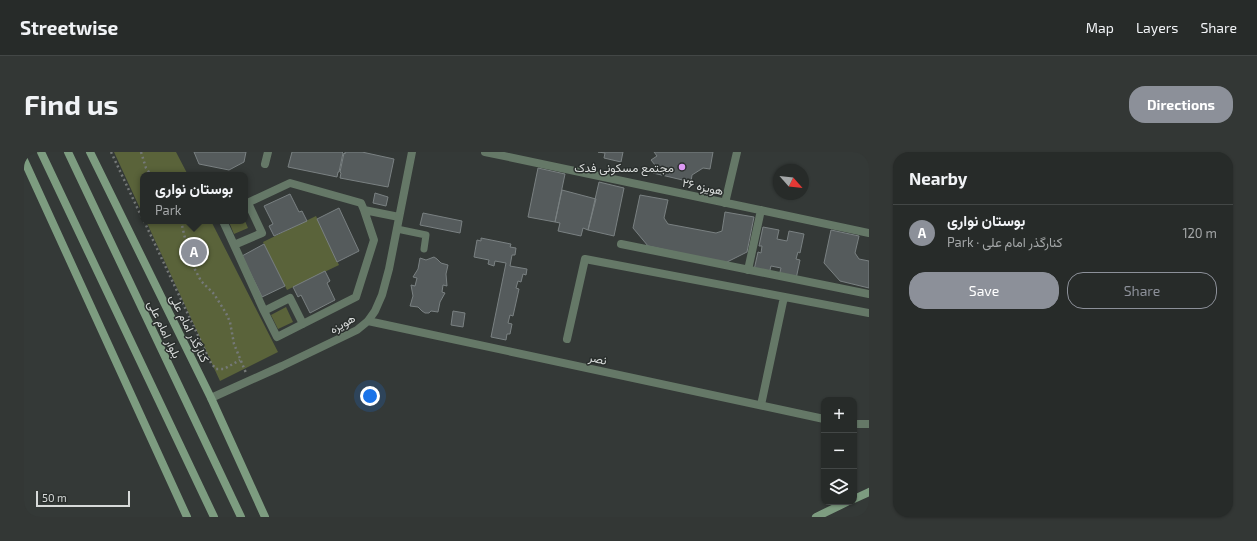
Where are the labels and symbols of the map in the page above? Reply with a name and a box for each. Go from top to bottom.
place label: مجتمع مسکونی فدک [574,160,674,177]
marker: مجتمع مسکونی فدک [677,162,687,172]
north arrow [773,164,809,200]
street label: هویزه ۲۶ [681,175,725,199]
pin: A [181,237,207,267]
street label: کنارگذر امام علی [166,292,213,365]
street label: بلوار امام علی [144,298,185,361]
street label: هویزه [327,310,358,338]
street label: نصر [586,349,608,369]
your location [360,386,380,406]
scale bar [36,489,130,508]

